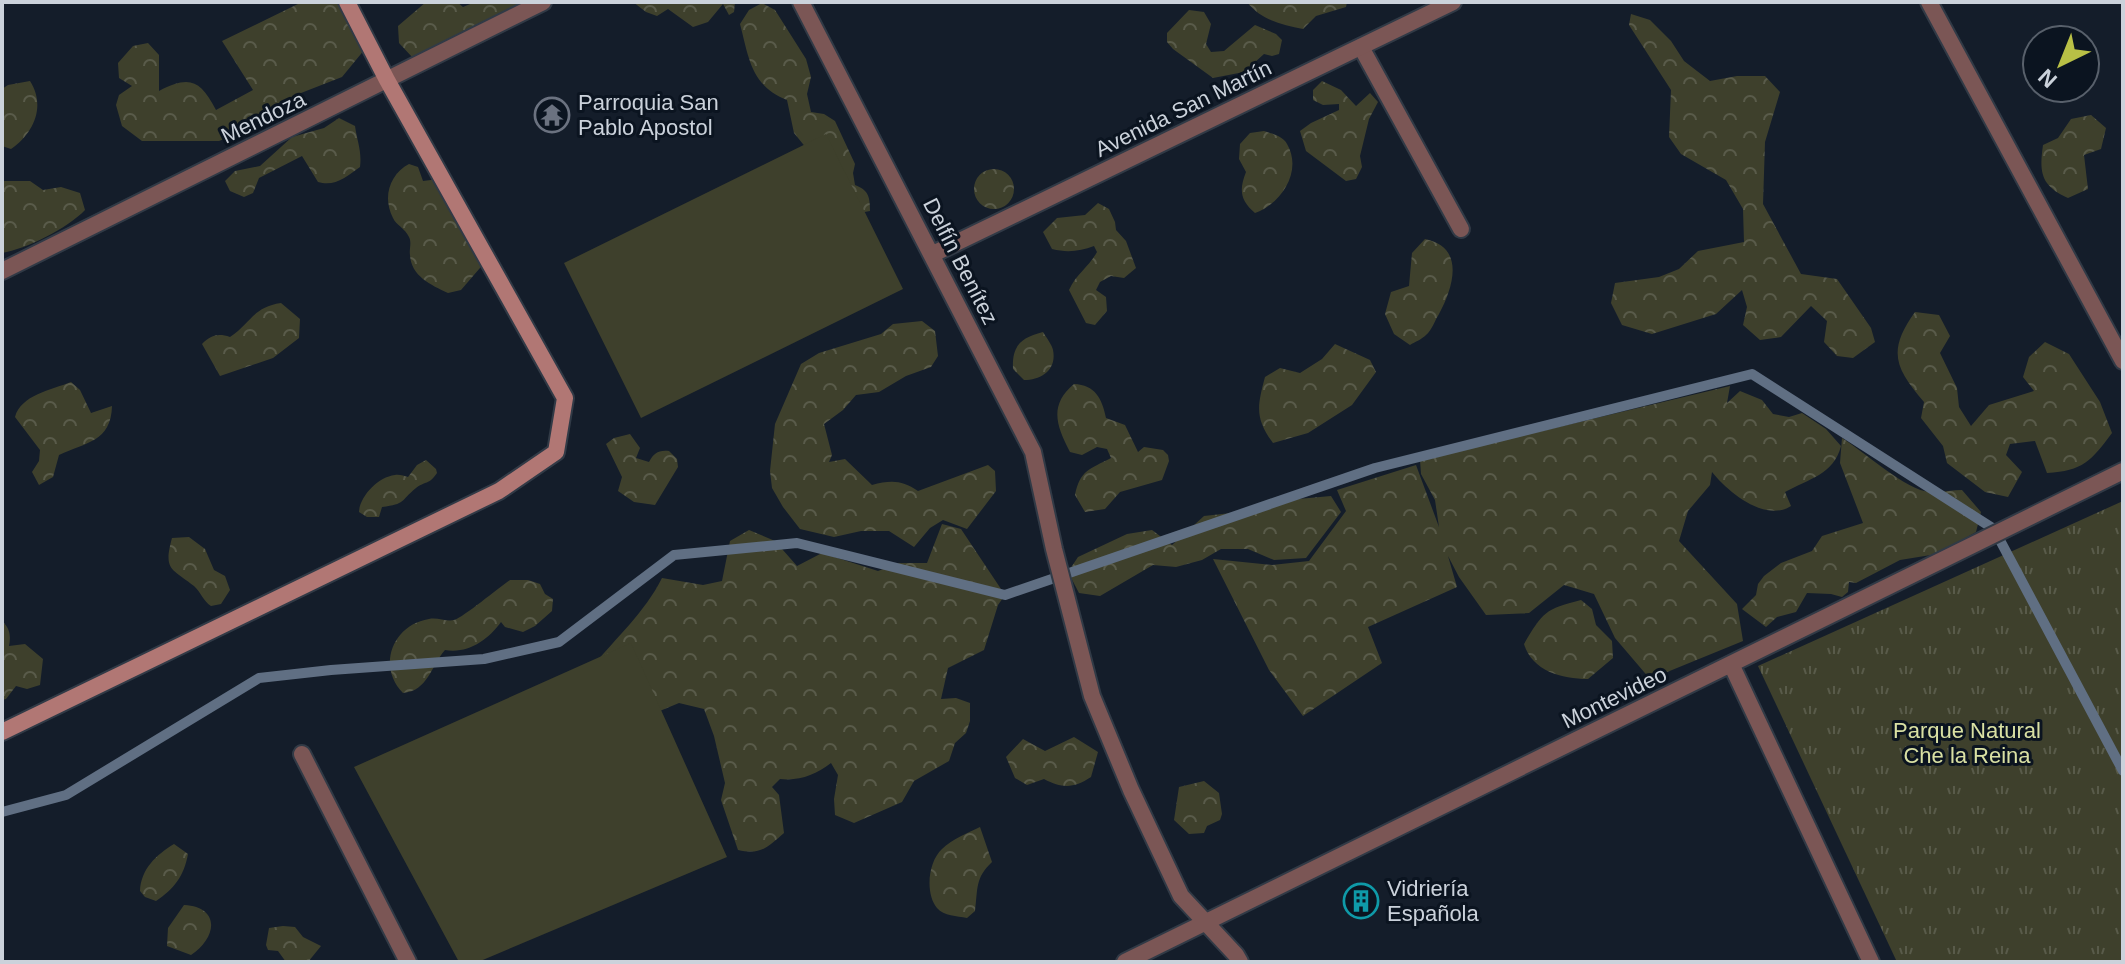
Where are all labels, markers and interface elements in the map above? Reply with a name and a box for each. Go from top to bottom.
north arrow [2021,24,2101,104]
street label: Avenida San Martín [1091,55,1275,162]
text: N [2033,64,2062,93]
street label: Mendoza [217,86,310,149]
place label: Parroquia San Pablo Apostol [578,90,719,140]
temple icon: Parroquia San Pablo Apostol [533,96,571,134]
street label: Delfín Benítez [918,194,1003,328]
street label: Montevideo [1558,661,1671,734]
park label: Parque Natural Che la Reina [1893,718,2041,768]
place label: Vidriería Española [1387,876,1480,926]
building icon: Vidriería Española [1342,882,1380,920]

